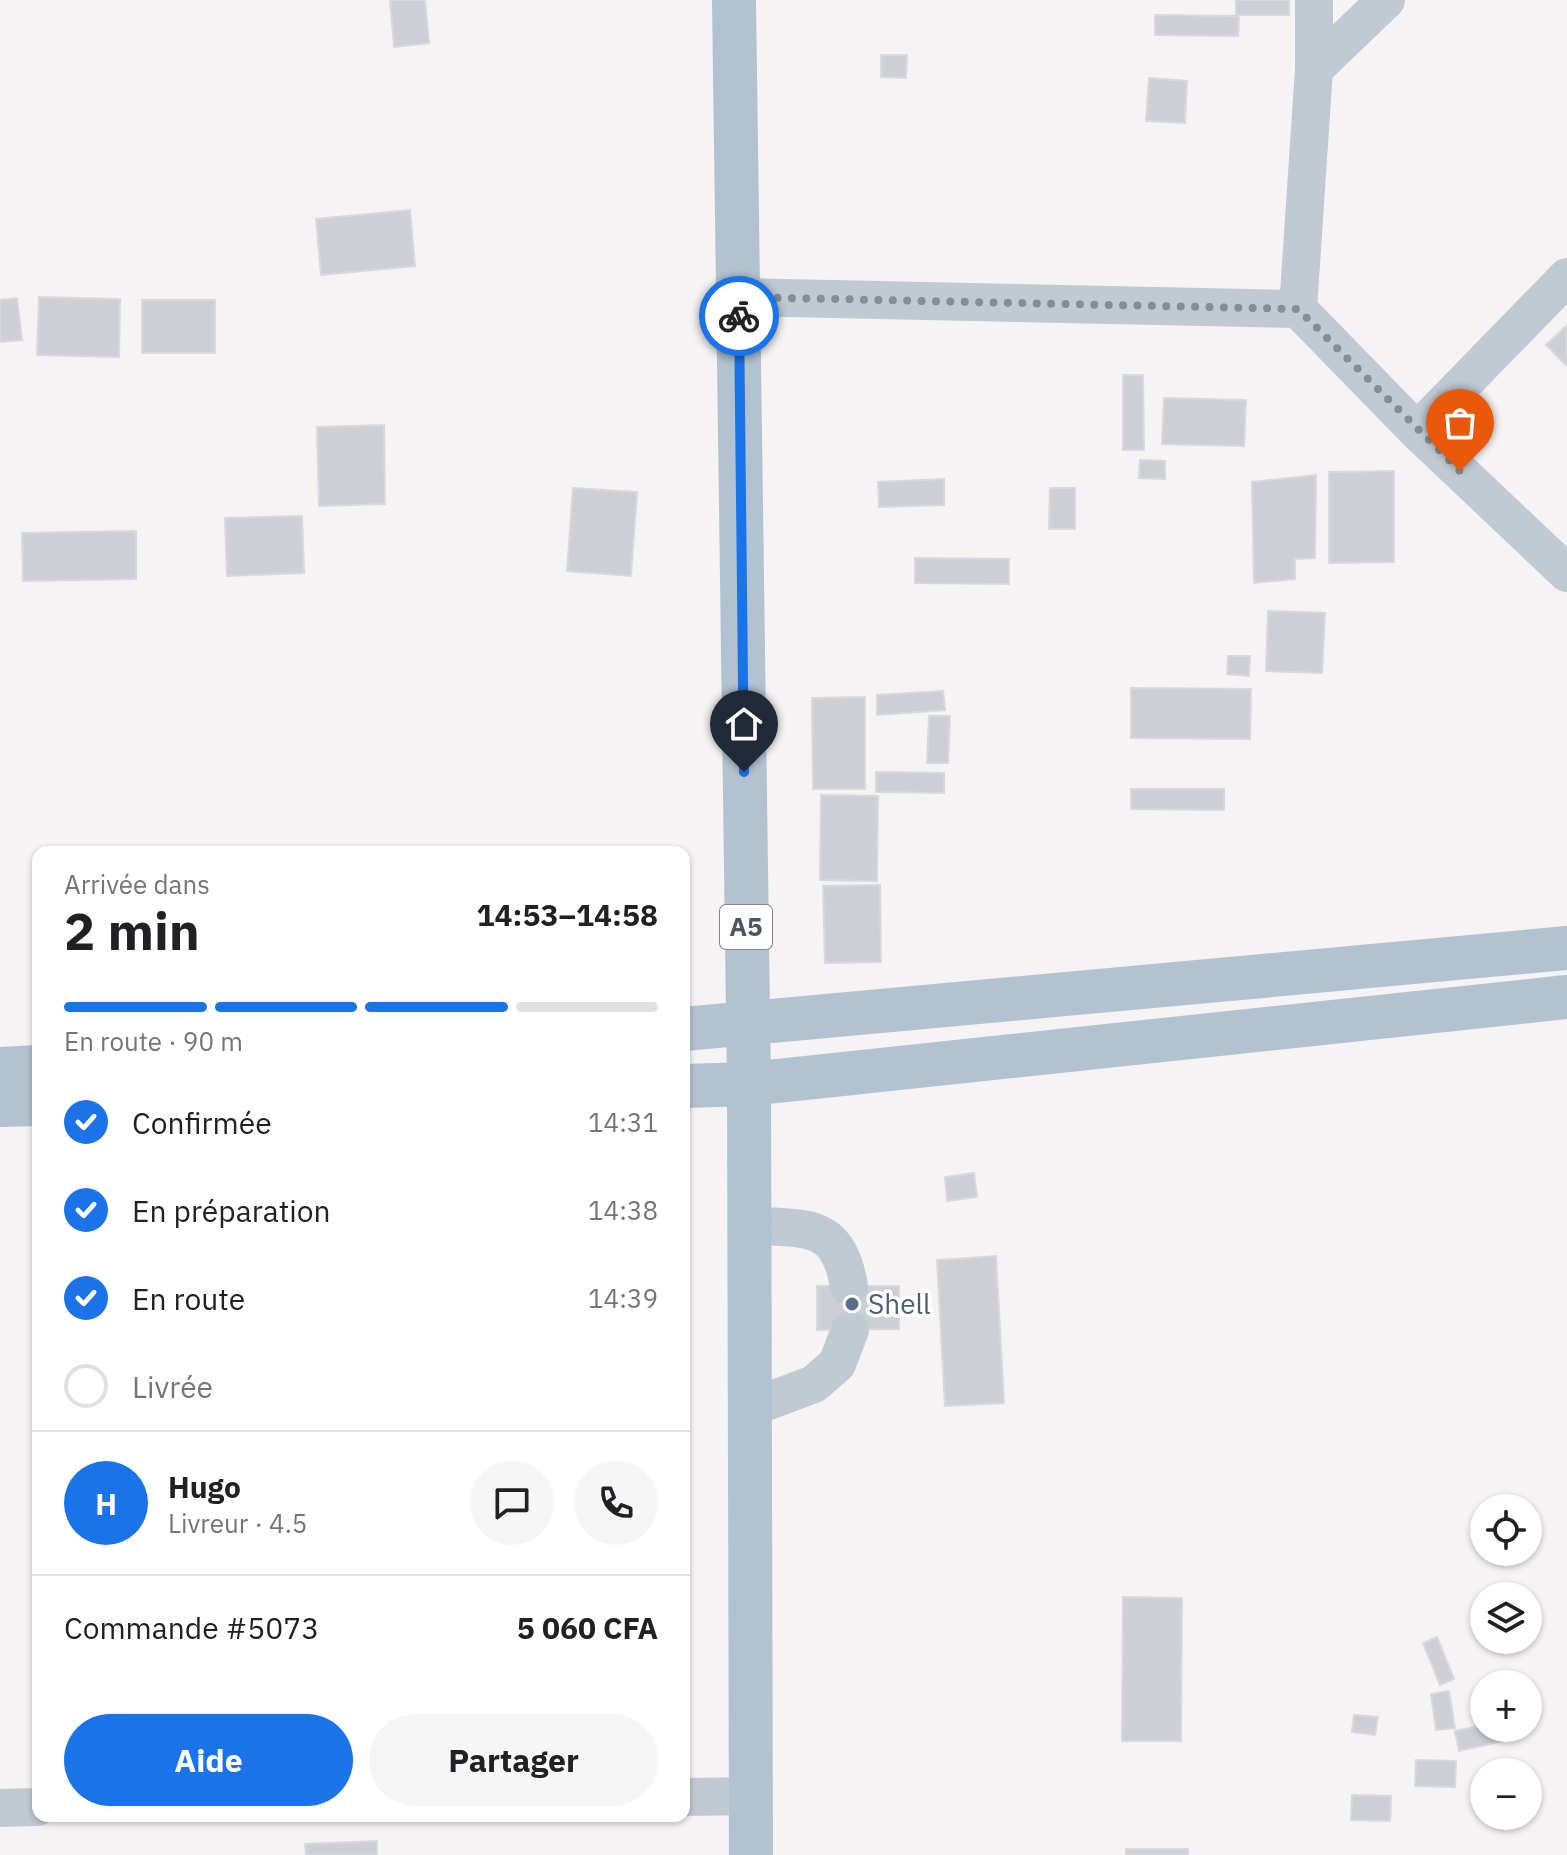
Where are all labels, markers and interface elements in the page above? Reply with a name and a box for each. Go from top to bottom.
courier [699,276,779,356]
icon: bike [717,294,761,338]
pin [1426,389,1494,471]
icon: bag [1438,401,1482,445]
pin [710,690,778,772]
icon: home [722,702,766,746]
text: Arrivée dans [64,867,210,901]
text: 14:53–14:58 [477,895,658,934]
text: 2 min [64,897,200,964]
road number: A5 [720,905,772,949]
text: En route · 90 m [64,1024,243,1058]
icon: check [64,1100,108,1144]
text: Confirmée [132,1103,272,1142]
text: 14:31 [588,1105,658,1139]
icon: check [64,1188,108,1232]
text: En préparation [132,1191,331,1230]
text: 14:38 [588,1193,658,1227]
icon: check [64,1276,108,1320]
text: En route [132,1279,245,1318]
text: 14:39 [588,1281,658,1315]
place label: Shell [868,1285,931,1322]
marker: Shell [843,1295,861,1313]
text: Livrée [132,1367,213,1406]
button: chat [470,1461,554,1545]
button: phone [574,1461,658,1545]
text: Hugo [168,1467,241,1506]
text: H [95,1484,117,1523]
map controls [1470,1494,1542,1830]
button: locate [1470,1494,1542,1566]
text: Livreur · 4.5 [168,1506,307,1540]
button: layers [1470,1582,1542,1654]
text: Commande #5073 [64,1608,319,1647]
text: 5 060 CFA [517,1608,658,1647]
button: + [1470,1670,1542,1742]
button: Aide [64,1714,353,1806]
button: Partager [369,1714,658,1806]
button: − [1470,1758,1542,1830]

